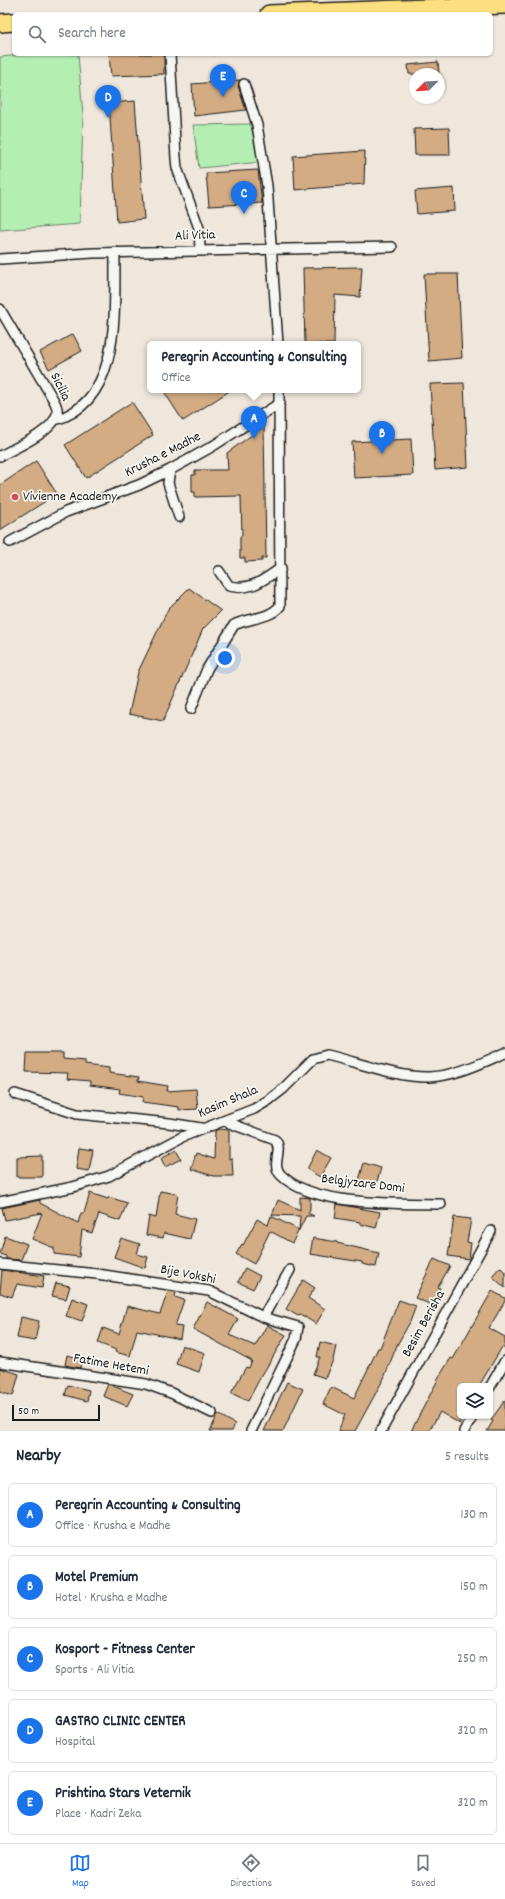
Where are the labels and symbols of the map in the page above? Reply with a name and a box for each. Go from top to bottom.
pin: E [210,64,236,97]
north arrow [409,68,445,104]
pin: D [95,85,121,118]
pin: C [231,181,257,214]
street label: Ali Vitia [174,225,216,247]
street label: Sicilia [45,369,76,405]
pin: A [241,406,267,439]
pin: B [369,421,395,454]
street label: Krusha e Madhe [121,427,205,483]
place label: Vivienne Academy [23,487,117,507]
marker: Vivienne Academy [10,492,20,502]
your location [215,648,235,668]
street label: Kasim Shala [195,1080,261,1124]
street label: Belgjyzare Domi [320,1169,406,1199]
street label: Bije Vokshi [159,1260,218,1290]
street label: Besim Berisha [397,1287,451,1361]
street label: Fatime Hetemi [72,1349,151,1382]
scale bar [12,1403,100,1422]

